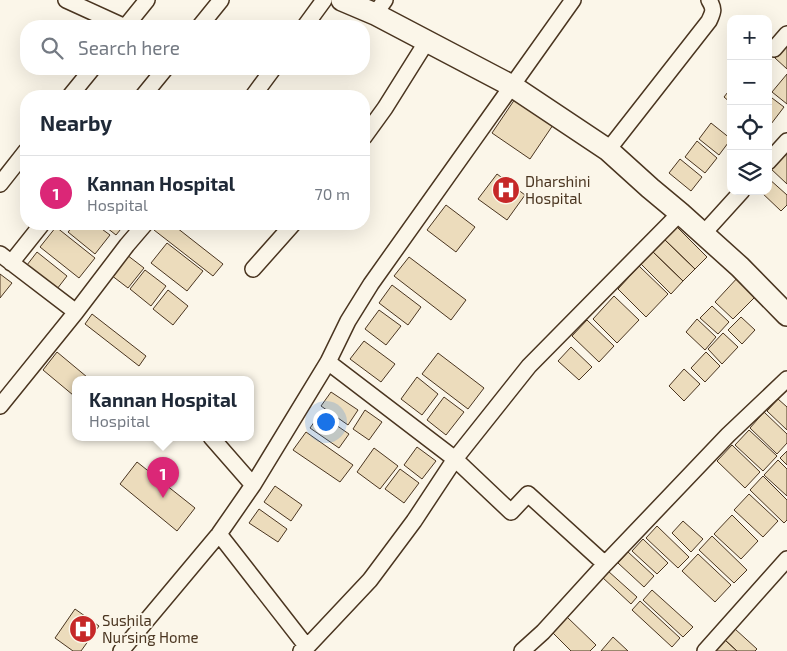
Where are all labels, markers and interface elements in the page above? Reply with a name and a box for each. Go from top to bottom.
map controls [727,15,772,195]
button: + [727,15,772,60]
search box [20,20,370,75]
icon: search [38,34,66,62]
text: Search here [78,36,180,59]
button: − [727,60,772,105]
button: locate [727,105,772,150]
text: Nearby [40,110,112,135]
button: layers [727,150,772,195]
text: Kannan Hospital [87,172,235,195]
place label: Dharshini Hospital [525,172,590,207]
hospital icon: Dharshini Hospital [491,175,521,205]
text: 1 [53,184,59,203]
text: 70 m [315,184,350,203]
text: Hospital [87,195,148,214]
popup [72,376,254,441]
text: Kannan Hospital [89,388,237,411]
your location [313,409,339,435]
text: Hospital [89,411,150,430]
pin: 1 [147,457,179,498]
place label: Sushila Nursing Home [102,611,199,646]
hospital icon: Sushila Nursing Home [68,614,98,644]

